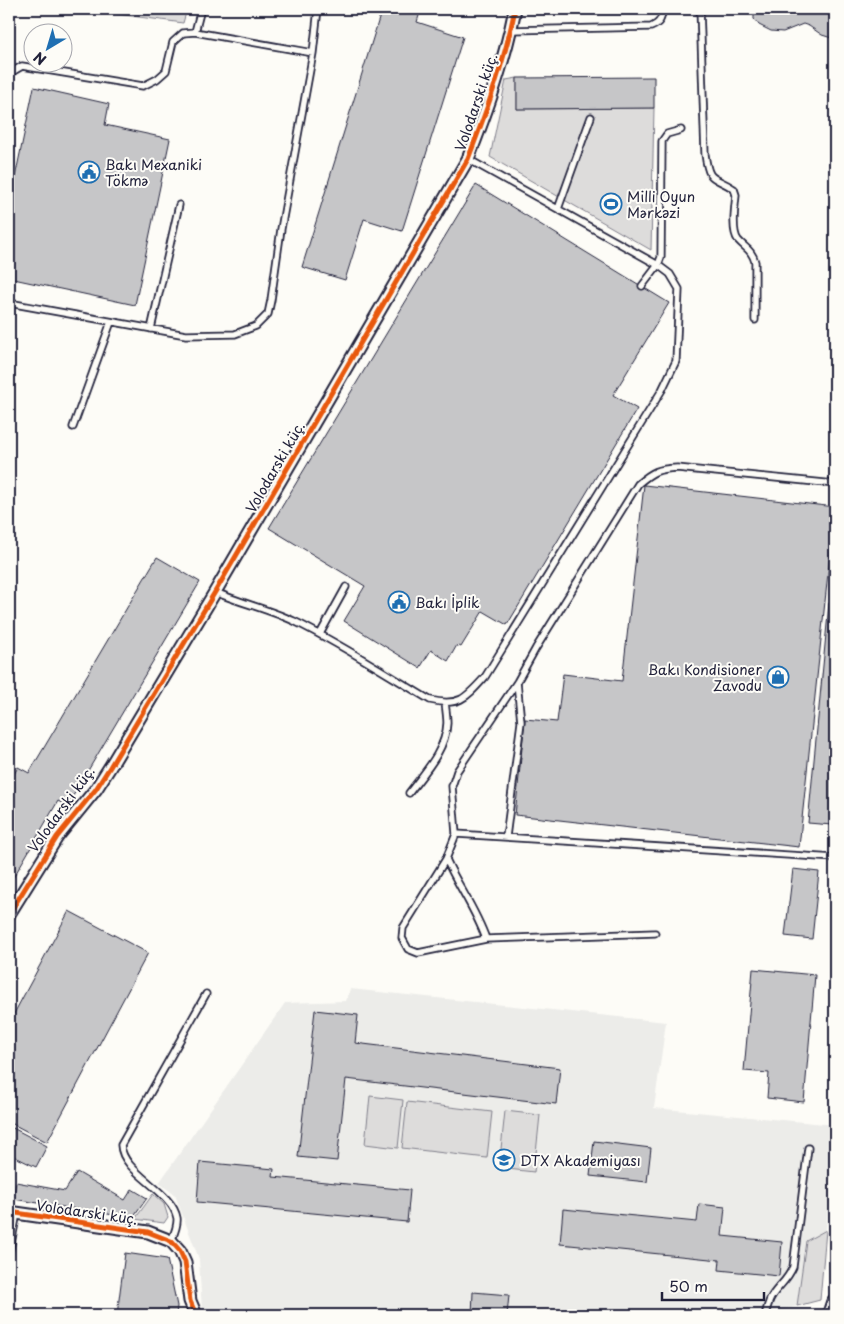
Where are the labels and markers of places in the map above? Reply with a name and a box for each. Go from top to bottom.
place label: Bakı Mexaniki Tökmə [105,154,202,191]
public building icon: Bakı Mexaniki Tökmə [77,160,101,184]
place label: Milli Oyun Mərkəzi [627,186,695,223]
sports icon: Milli Oyun Mərkəzi [599,192,623,216]
public building icon: Bakı İplik [387,590,411,614]
place label: Bakı İplik [415,592,480,613]
place label: Bakı Kondisioner Zavodu [648,659,762,696]
shop icon: Bakı Kondisioner Zavodu [766,665,790,689]
school or university icon: DTX Akademiyası [492,1148,516,1172]
place label: DTX Akademiyası [520,1150,641,1171]

